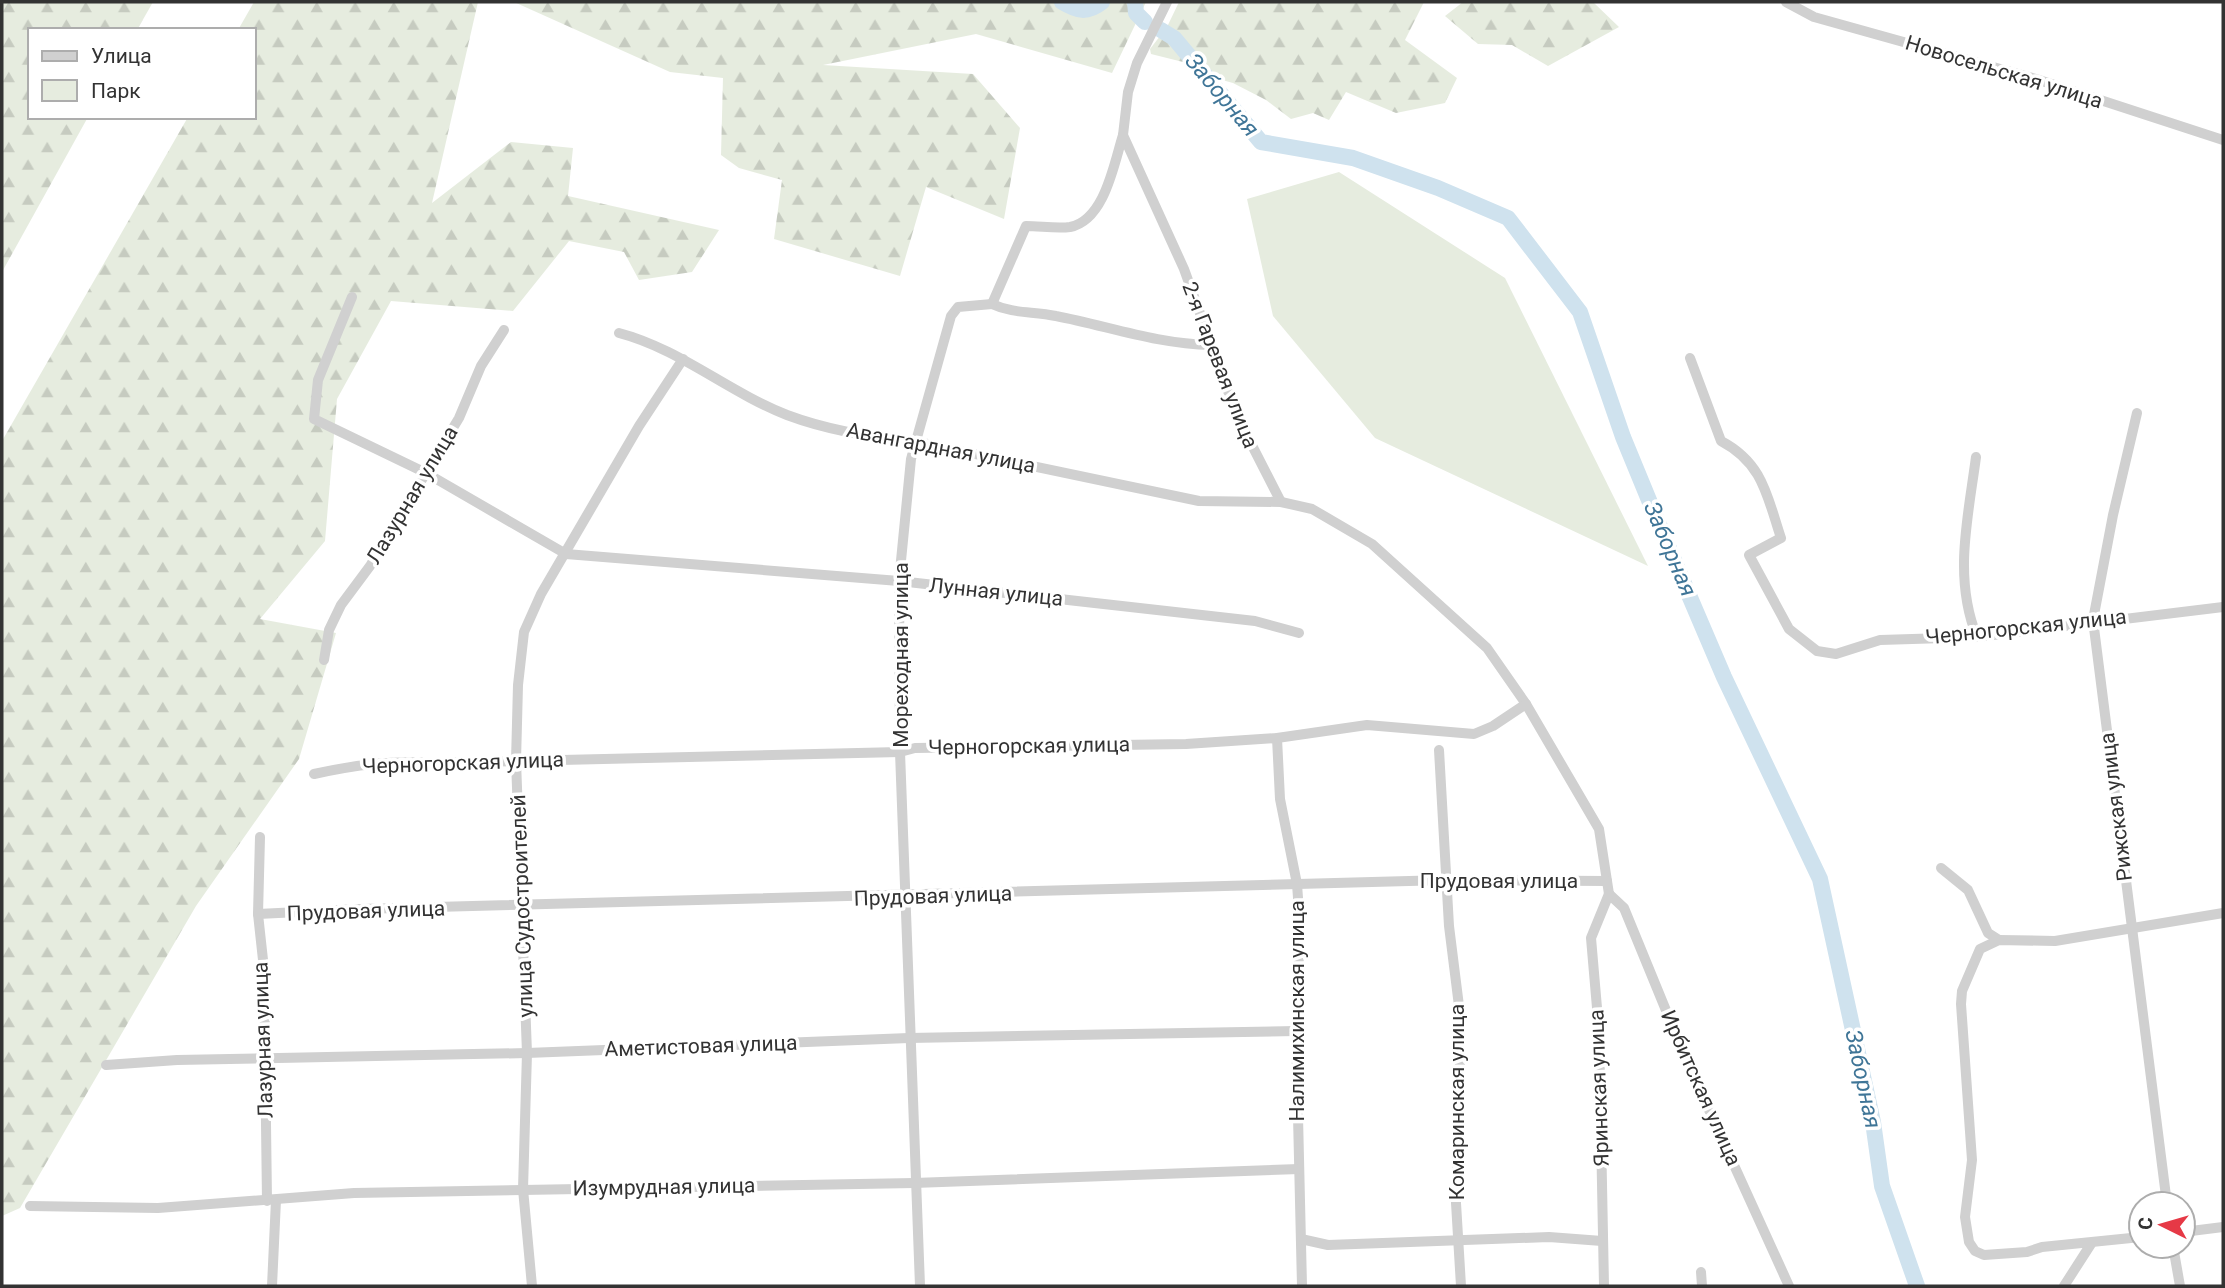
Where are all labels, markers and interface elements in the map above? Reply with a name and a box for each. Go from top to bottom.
legend [28,28,256,119]
street label: Новосельская улица [1903,31,2105,113]
text: Улица [91,44,152,68]
water label: Заборная [1179,48,1265,142]
text: Парк [91,79,141,103]
street label: 2-я Гаревая улица [1177,279,1263,451]
street label: Авангардная улица [845,418,1037,478]
street label: Лазурная улица [361,422,463,568]
water label: Заборная [1638,498,1702,600]
street label: Мореходная улица [889,562,913,748]
street label: Лунная улица [928,573,1064,611]
street label: Черногорская улица [1924,605,2128,649]
street label: Рижская улица [2095,731,2137,883]
street label: Черногорская улица [928,732,1130,760]
street label: Черногорская улица [362,747,564,779]
street label: улица Судостроителей [506,794,538,1018]
street label: Прудовая улица [1420,869,1578,893]
street label: Прудовая улица [853,881,1013,911]
street label: Прудовая улица [286,896,446,926]
street label: Налимихинская улица [1285,900,1309,1122]
street label: Лазурная улица [248,961,278,1119]
street label: Комаринская улица [1445,1004,1469,1200]
street label: Ирбитская улица [1656,1006,1746,1170]
street label: Яринская улица [1584,1009,1614,1167]
water label: Заборная [1839,1027,1887,1131]
street label: Аметистовая улица [604,1031,798,1061]
street label: Изумрудная улица [572,1173,756,1201]
north arrow [2127,1190,2197,1260]
text: С [2134,1216,2158,1231]

